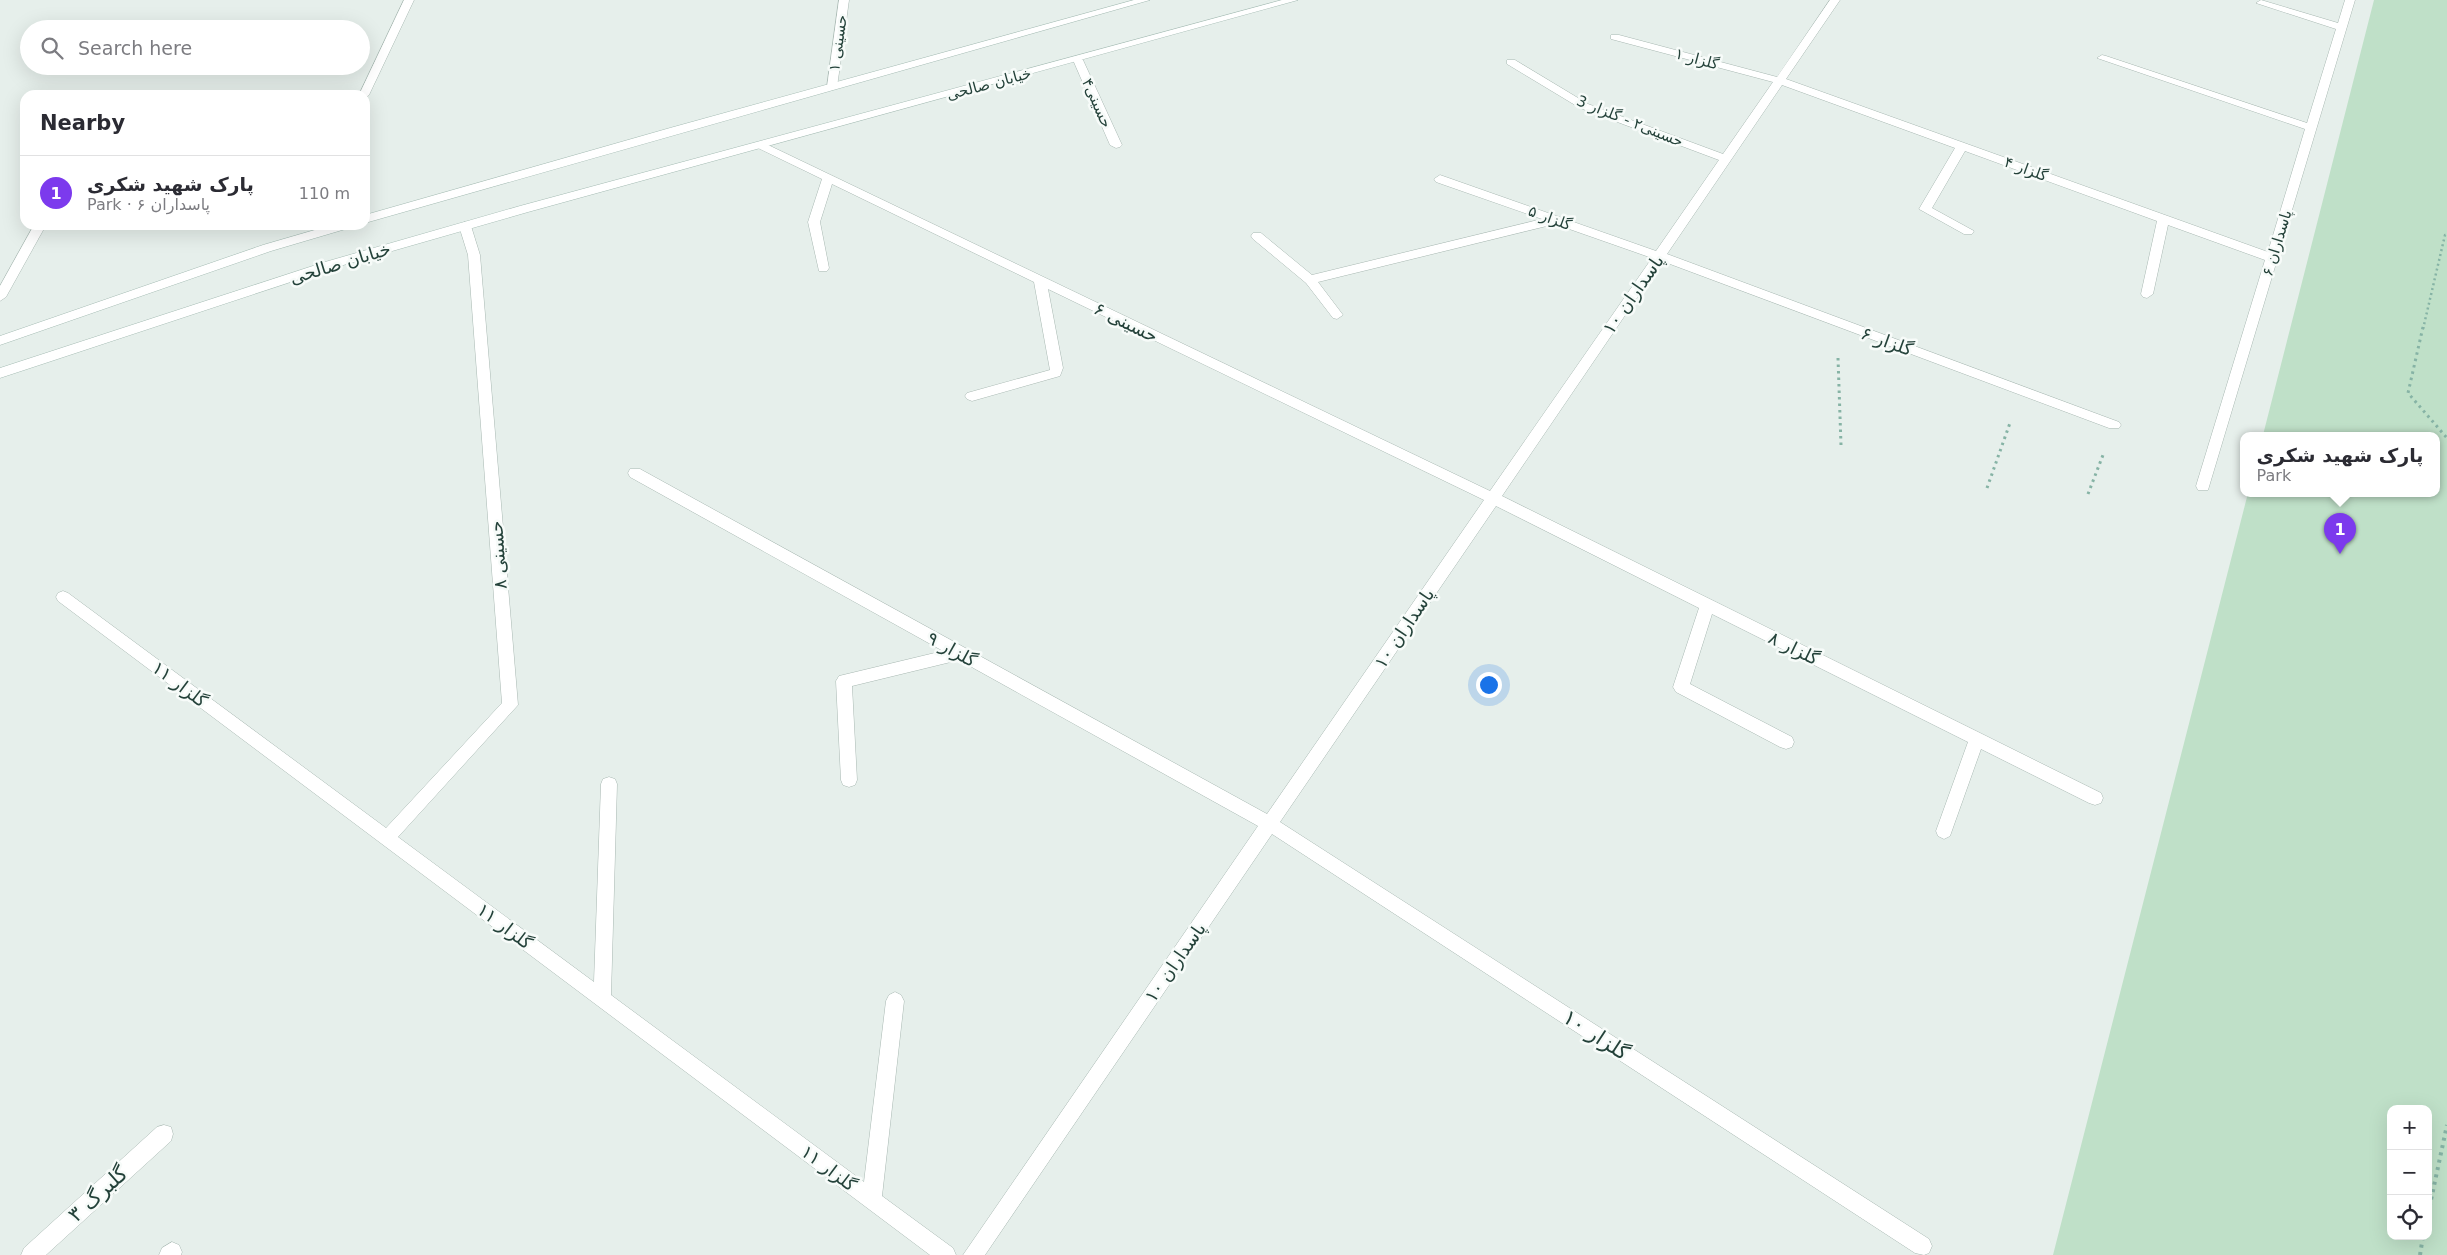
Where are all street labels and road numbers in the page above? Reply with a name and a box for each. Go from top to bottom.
street label: حسینی ۱ [825,14,851,72]
street label: گلزار ۱ [1673,45,1722,74]
street label: خیابان صالحی [945,64,1033,104]
street label: حسینی۴ [1078,75,1116,131]
street label: حسینی۲ - گلزار 3 [1574,91,1686,151]
street label: گلزار ۴ [2002,153,2051,185]
street label: گلزار ۵ [1526,202,1575,234]
street label: پاسداران ۶ [2258,208,2297,279]
street label: خيابان صالحی [287,238,393,288]
street label: پاسداران ١٠ [1598,250,1669,338]
street label: حسینی ۶ [1091,298,1161,346]
street label: گلزار ۶ [1858,322,1916,361]
street label: حسینی ۸ [485,520,511,590]
street label: پاسداران ١٠ [1370,584,1439,673]
street label: گلزار ٩ [923,627,981,672]
street label: گلزار ۸ [1765,627,1823,670]
street label: گلزار ١١ [148,657,212,712]
street label: گلزار ١١ [473,899,537,954]
street label: پاسداران ١٠ [1140,918,1211,1006]
street label: گلزار ۱۰ [1559,1005,1633,1065]
street label: گلزار ١١ [797,1141,861,1196]
street label: گلبرگ ۳ [63,1161,133,1227]

